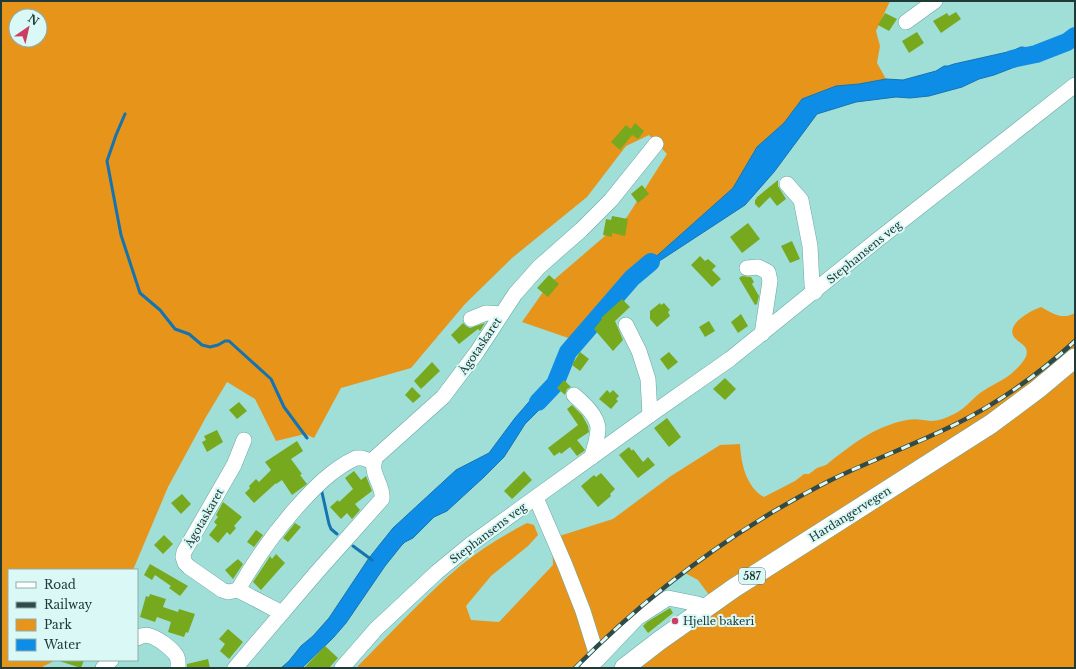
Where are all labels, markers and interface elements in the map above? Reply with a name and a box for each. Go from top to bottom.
north arrow [8,8,48,48]
text: N [25,11,42,29]
street label: Stephansens veg [824,217,905,286]
street label: Ågotaskaret [455,314,505,378]
street label: Hardangervegen [807,483,894,545]
street label: Ågotaskaret [181,485,227,551]
street label: Stephansens veg [447,499,529,566]
road number: 587 [739,568,765,584]
legend [8,569,138,661]
text: Road [44,577,76,592]
text: Railway [44,597,93,612]
place label: Hjelle bakeri [683,614,755,628]
marker: Hjelle bakeri [670,616,680,626]
text: Park [44,617,72,632]
text: Water [43,637,81,652]

